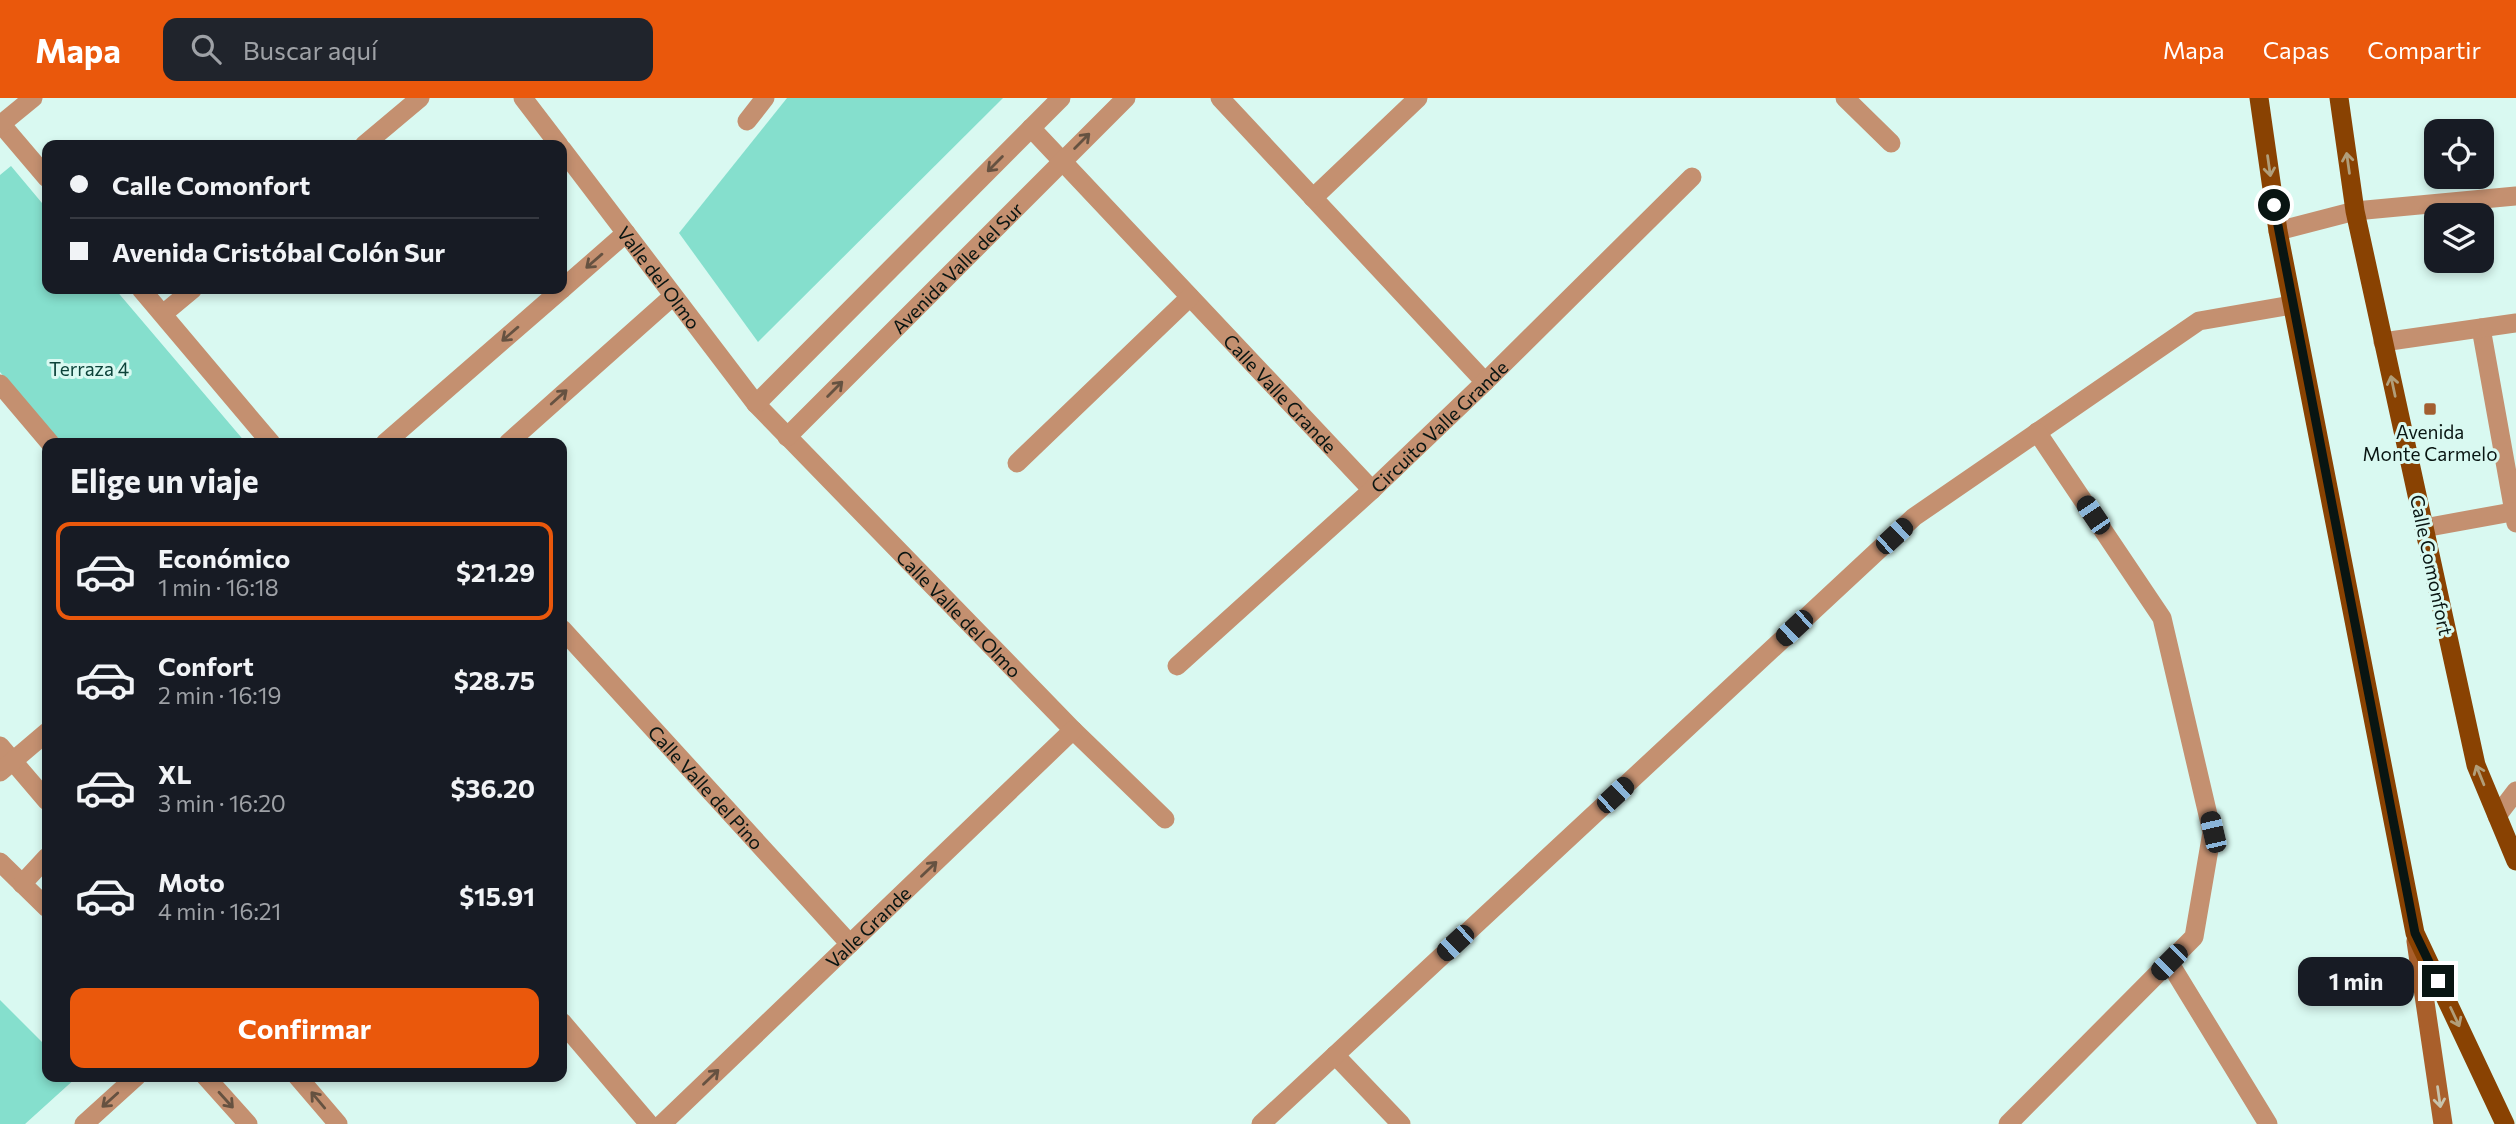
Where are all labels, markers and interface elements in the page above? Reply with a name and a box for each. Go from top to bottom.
search box [163,18,653,81]
text: Mapa [35,29,121,70]
icon: search [187,30,225,68]
text: Buscar aquí [243,34,378,65]
text: Mapa [2163,35,2225,64]
text: Capas [2263,35,2329,64]
text: Compartir [2367,35,2481,64]
map controls [2424,119,2494,273]
button: locate [2424,119,2494,189]
one-way arrow [1074,133,1091,150]
one-way arrow [2342,152,2355,175]
one-way arrow [2262,154,2275,176]
one-way arrow [987,155,1004,172]
text: Calle Comonfort [112,169,310,200]
route start [2258,189,2290,221]
street label: Avenida Valle del Sur [886,197,1027,338]
button: layers [2424,203,2494,273]
street label: Valle del Olmo [613,221,706,333]
text: Avenida Cristóbal Colón Sur [112,236,445,267]
one-way arrow [585,253,603,269]
one-way arrow [501,326,519,342]
street label: Calle Valle Grande [1219,329,1342,457]
street label: Circuito Valle Grande [1365,355,1512,497]
park label: Terraza 4 [49,357,129,380]
one-way arrow [2385,375,2399,398]
one-way arrow [826,381,843,398]
one-way arrow [550,389,567,406]
marker: Avenida Monte Carmelo [2422,401,2438,417]
place label: Avenida Monte Carmelo [2362,420,2498,465]
text: Elige un viaje [70,460,259,500]
car [2073,492,2114,538]
street label: Calle Comonfort [2406,493,2458,638]
car [1872,514,1917,558]
icon: car [74,540,137,603]
text: Económico [158,542,290,573]
street label: Calle Valle del Olmo [892,544,1027,682]
text: $21.29 [456,556,535,587]
text: 1 min · 16:18 [158,573,279,601]
car [1772,606,1817,650]
icon: car [74,648,137,711]
text: Confort [158,650,254,681]
text: $28.75 [454,664,535,695]
text: 2 min · 16:19 [158,681,282,709]
street label: Calle Valle del Pino [644,720,769,854]
icon: car [74,756,137,819]
text: XL [158,758,192,789]
one-way arrow [2473,765,2486,786]
text: $36.20 [450,772,535,803]
car [1593,773,1638,817]
text: 3 min · 16:20 [158,789,286,817]
car [2199,809,2228,855]
one-way arrow [920,860,937,877]
icon: car [74,864,137,927]
text: Moto [158,866,225,897]
text: $15.91 [459,880,535,911]
street label: Valle Grande [821,881,915,973]
text: 4 min · 16:21 [158,897,281,925]
car [1433,921,1478,965]
car [2147,940,2192,984]
callout: 1 min [2298,956,2414,1006]
route end [2422,965,2454,997]
text: 1 min [2329,967,2383,995]
button: Confirmar [70,988,539,1068]
one-way arrow [2448,1006,2462,1027]
one-way arrow [702,1068,719,1085]
one-way arrow [2433,1085,2446,1108]
one-way arrow [218,1091,235,1108]
one-way arrow [310,1091,326,1109]
one-way arrow [101,1092,119,1108]

